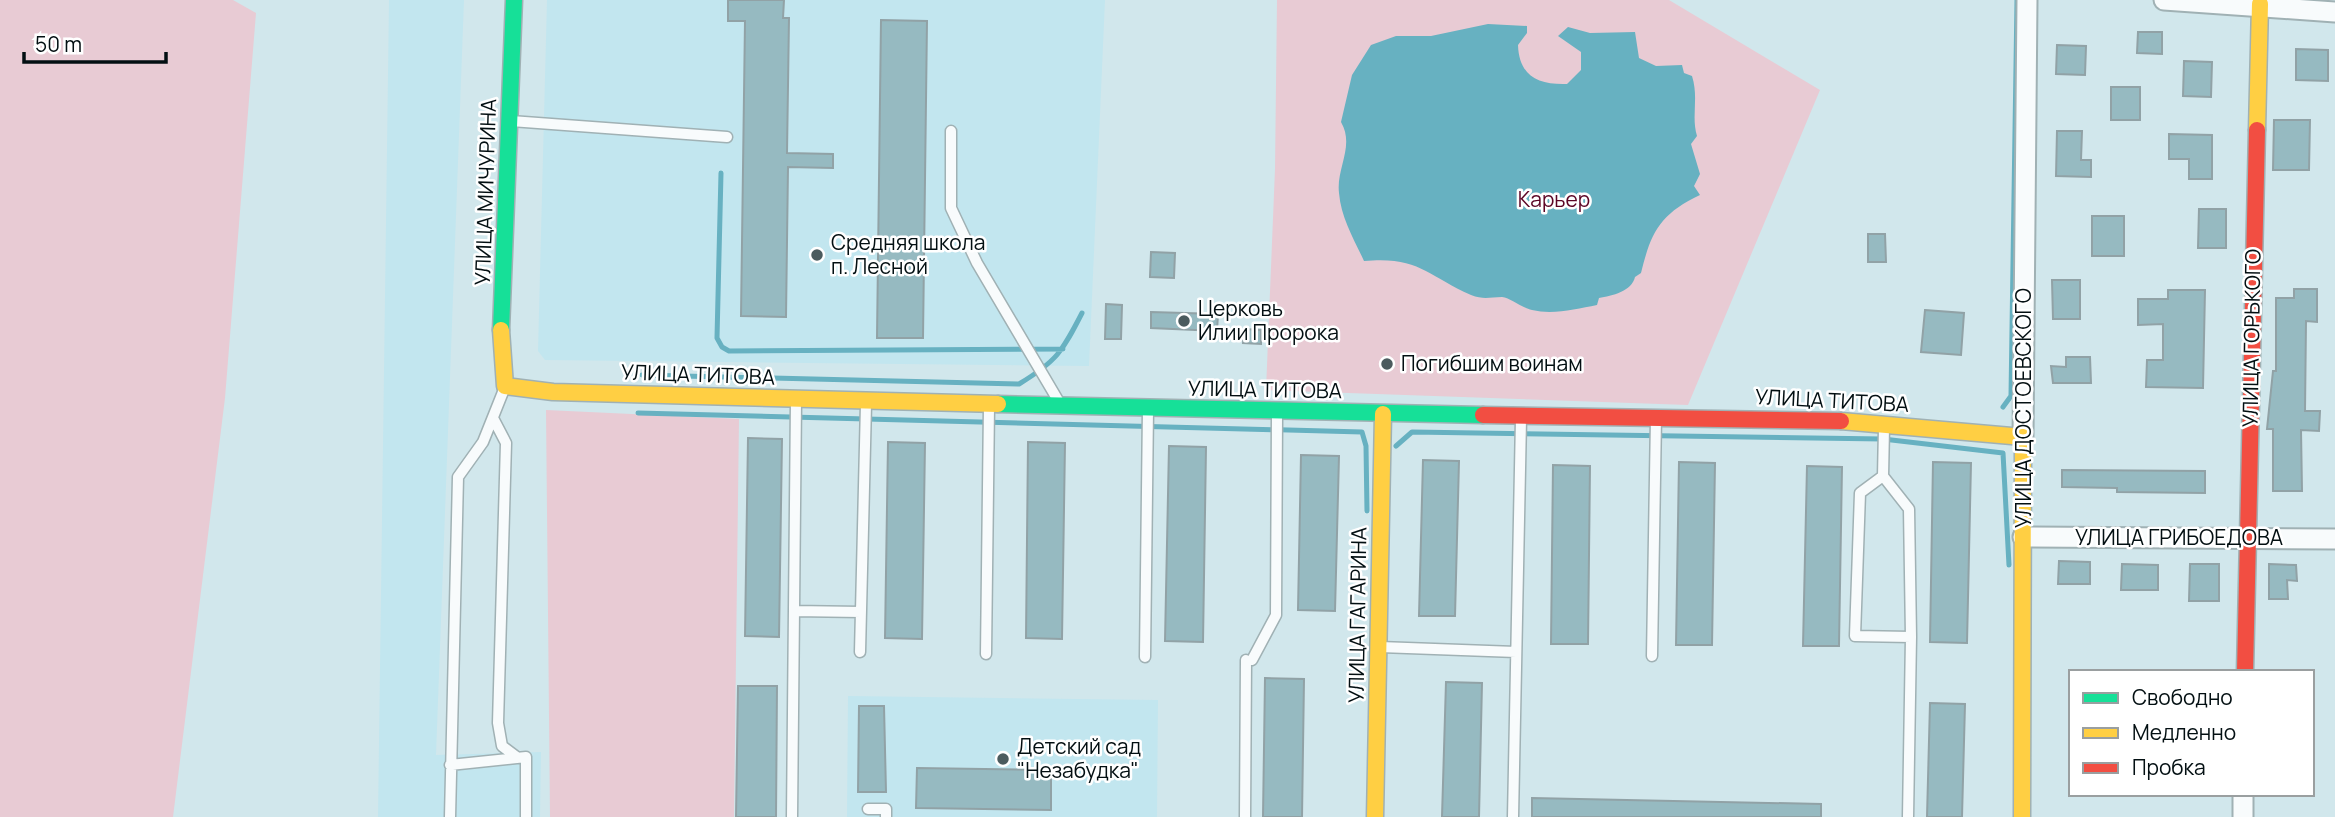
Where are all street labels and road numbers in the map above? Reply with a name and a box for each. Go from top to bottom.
street label: УЛИЦА МИЧУРИНА [468,98,502,286]
street label: УЛИЦА ГОРЬКОГО [2235,249,2267,427]
street label: УЛИЦА ДОСТОЕВСКОГО [2009,288,2037,528]
street label: УЛИЦА ТИТОВА [621,357,775,391]
street label: УЛИЦА ТИТОВА [1188,374,1342,404]
street label: УЛИЦА ТИТОВА [1754,382,1910,418]
street label: УЛИЦА ГРИБОЕДОВА [2075,523,2283,551]
street label: УЛИЦА ГАГАРИНА [1341,527,1373,703]

